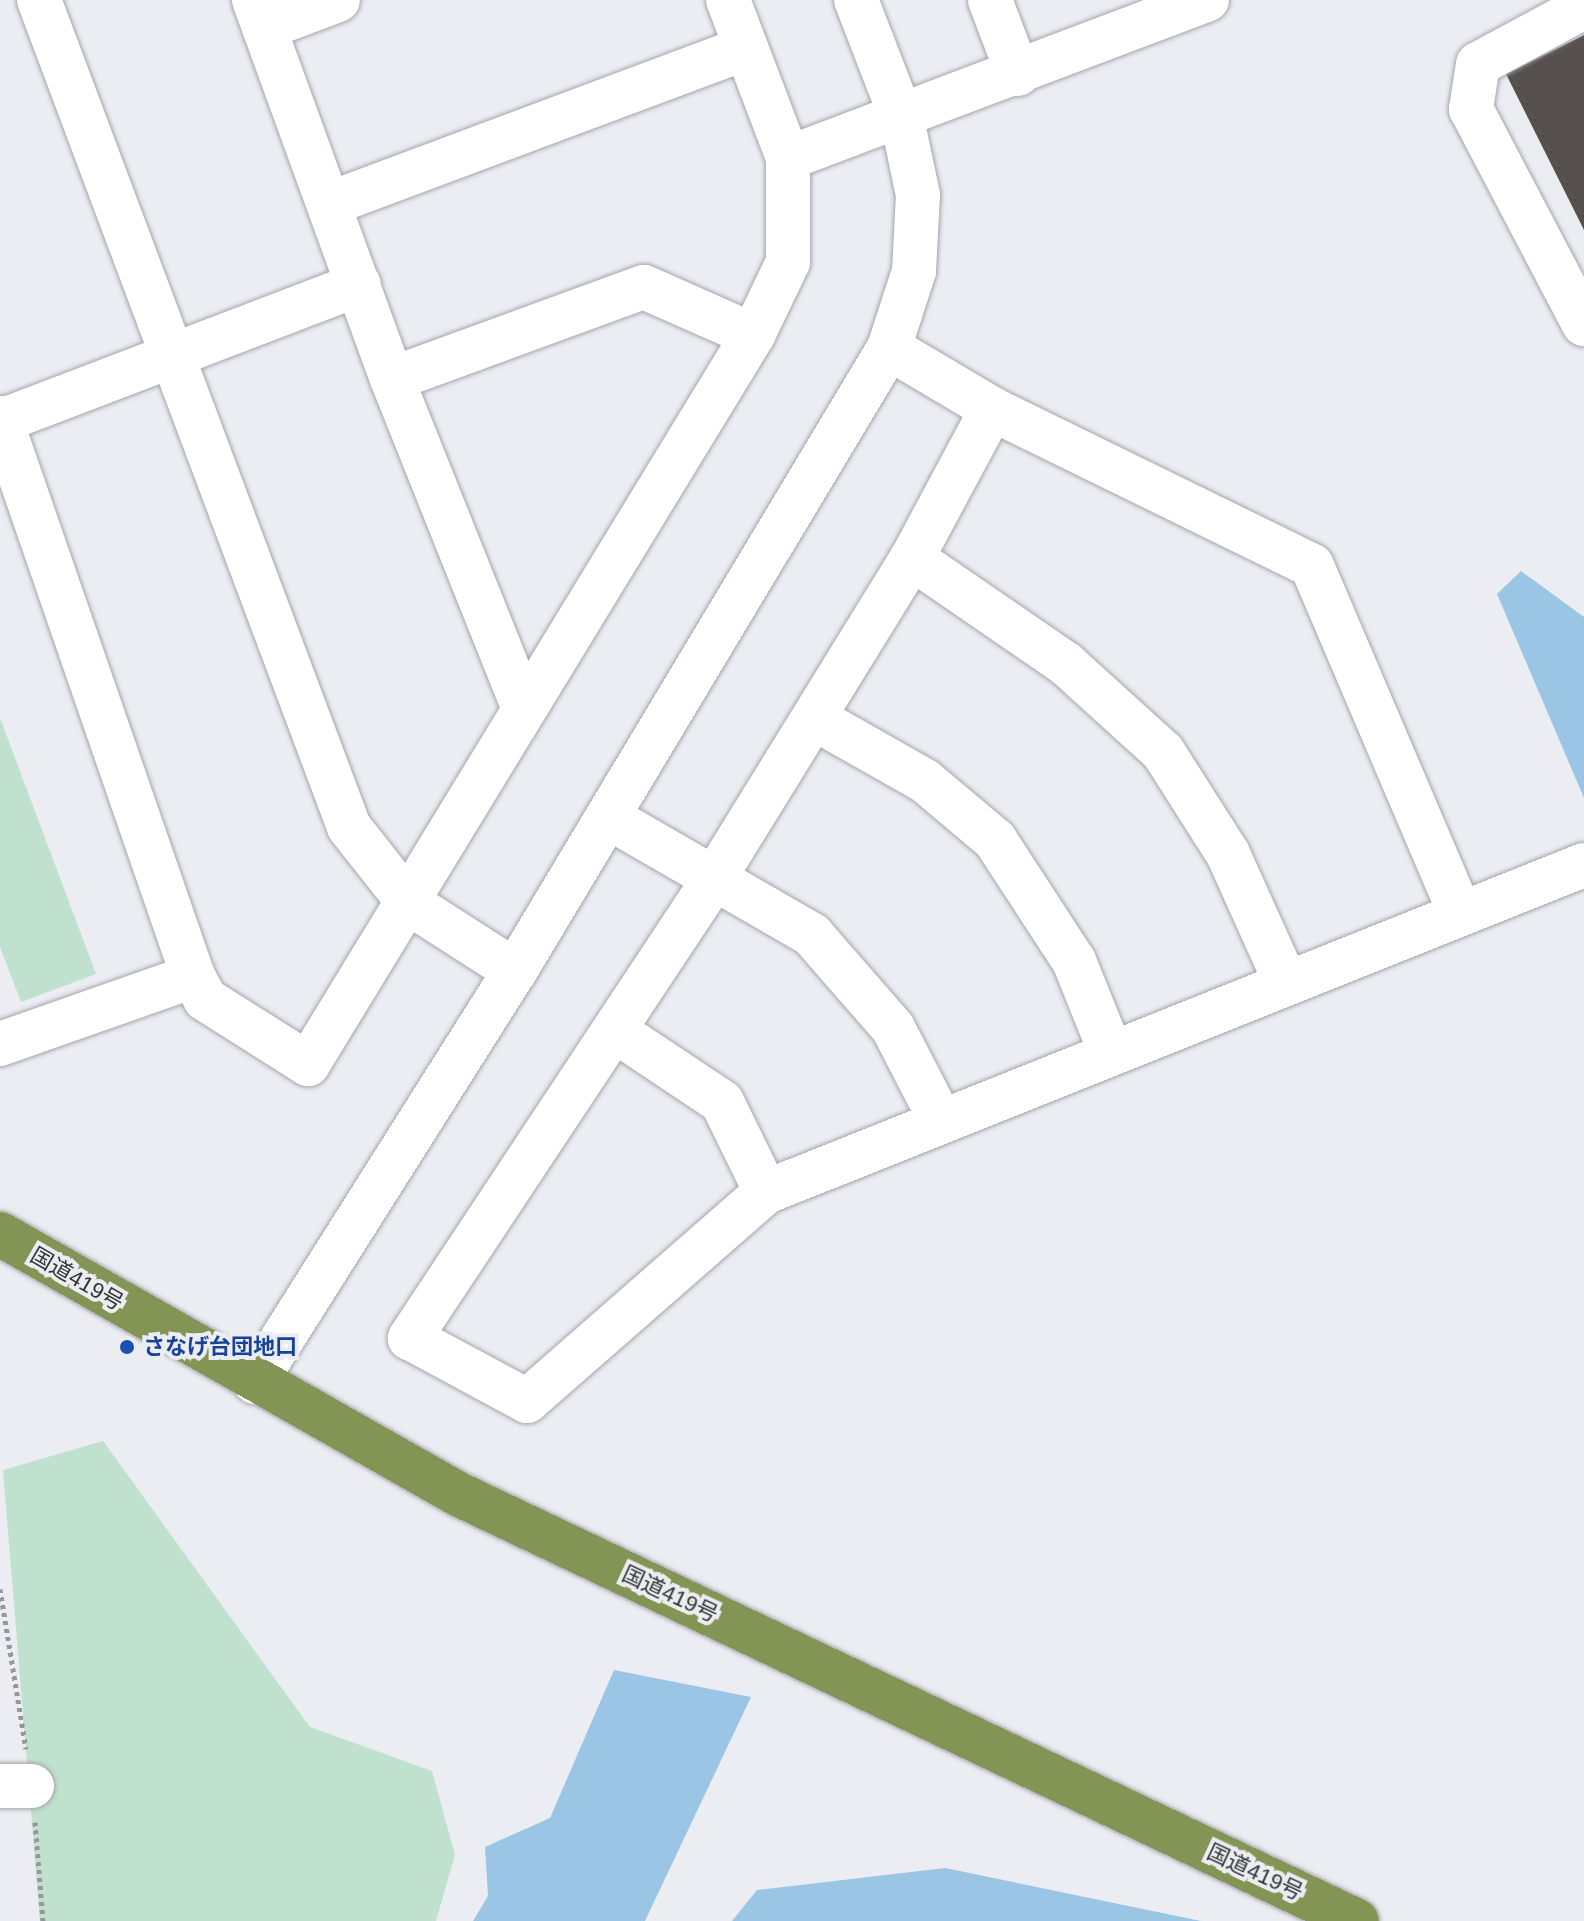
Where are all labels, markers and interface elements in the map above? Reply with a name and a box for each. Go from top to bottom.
street label: 国道419号 [26,1242,128,1316]
place label: さなげ台団地口 [143,1334,297,1360]
marker: さなげ台団地口 [118,1338,136,1356]
street label: 国道419号 [618,1560,722,1628]
street label: 国道419号 [1203,1838,1307,1906]

